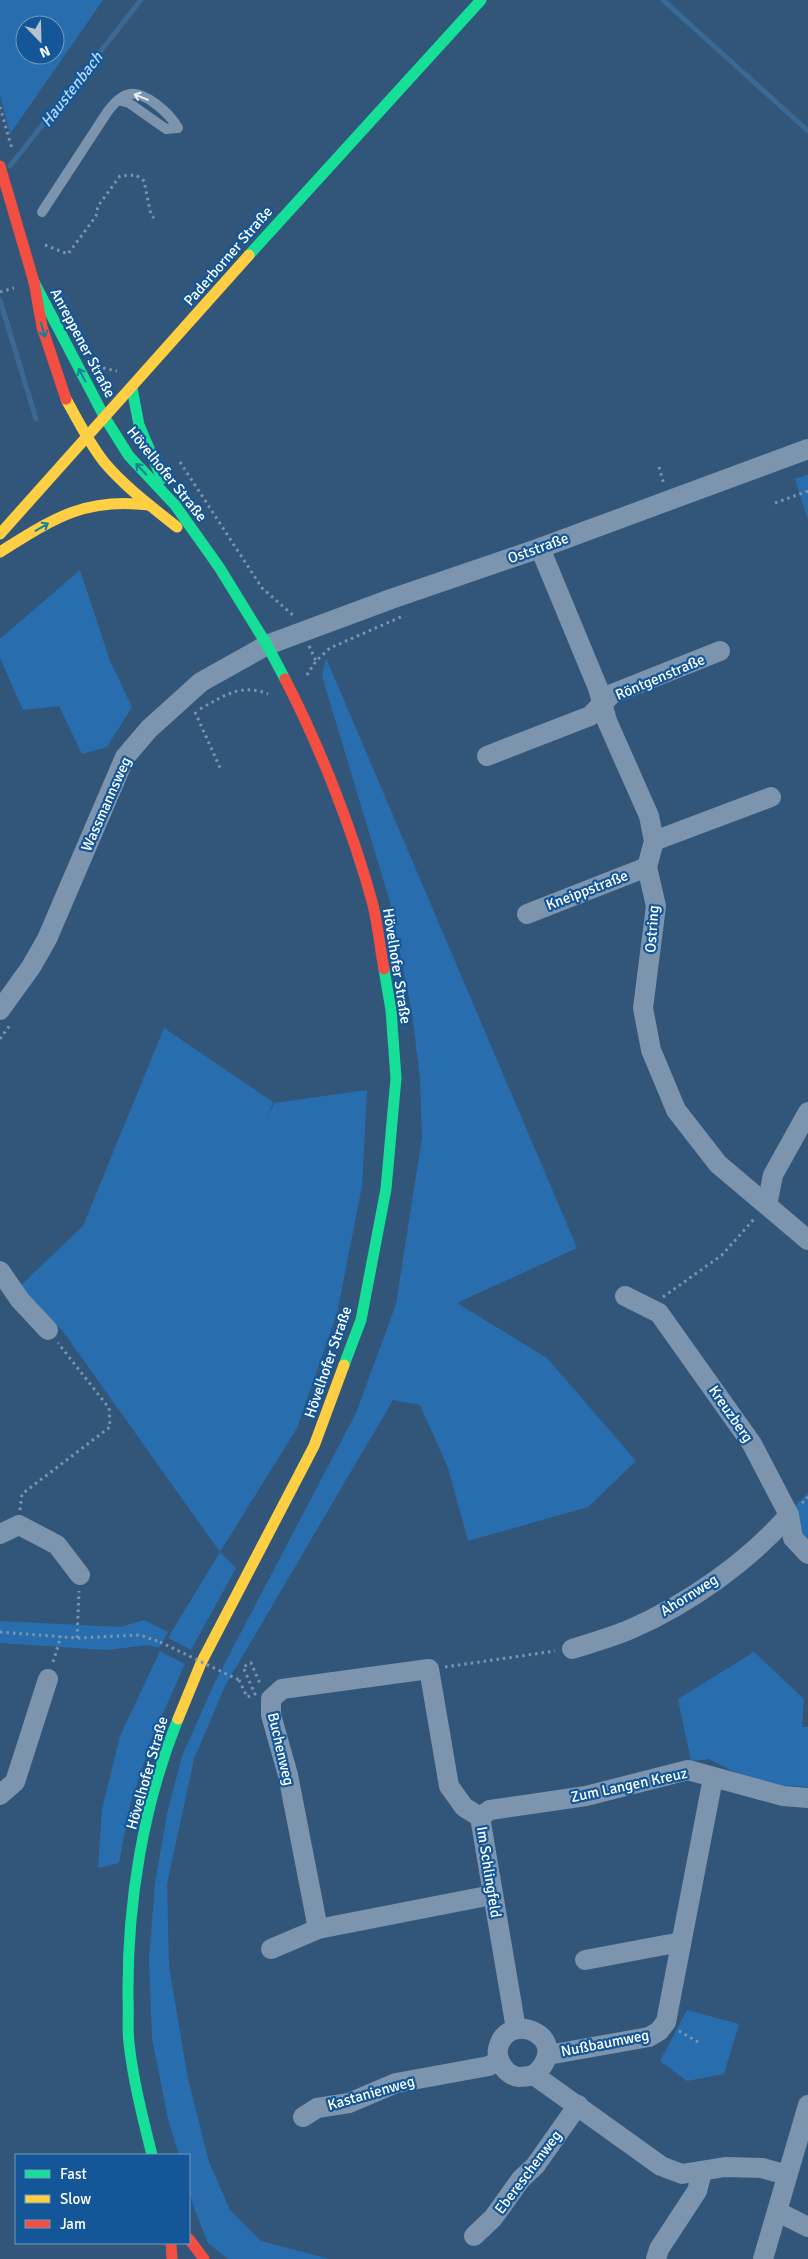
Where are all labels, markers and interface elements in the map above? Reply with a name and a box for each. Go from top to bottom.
north arrow [15,15,65,65]
text: N [37,42,53,61]
water label: Haustenbach [36,47,108,131]
one-way arrow [134,92,149,101]
street label: Paderborner Straße [180,203,276,309]
street label: Anreppener Straße [47,285,119,401]
one-way arrow [39,322,49,338]
one-way arrow [77,367,87,382]
street label: Hövelhofer Straße [123,423,211,525]
one-way arrow [135,463,147,476]
one-way arrow [34,521,48,531]
street label: Oststraße [505,529,571,567]
street label: Röntgenstraße [613,650,707,704]
street label: Wassmannsweg [77,754,135,854]
street label: Kneippstraße [543,866,631,914]
street label: Ostring [641,905,663,953]
street label: Hövelhofer Straße [379,907,415,1025]
street label: Hövelhofer Straße [300,1304,356,1420]
street label: Kreuzberg [705,1382,757,1446]
street label: Ahornweg [657,1570,721,1620]
street label: Buchenweg [264,1711,298,1787]
street label: Hövelhofer Straße [122,1714,172,1832]
street label: Zum Langen Kreuz [569,1764,689,1806]
street label: Im Schlingfeld [473,1825,505,1919]
street label: Nußbaumweg [559,2026,651,2060]
street label: Kastanienweg [325,2072,417,2114]
street label: Ebereschenweg [491,2127,565,2217]
legend [15,2154,190,2244]
text: Fast [60,2165,87,2183]
text: Slow [60,2190,91,2208]
text: Jam [60,2215,86,2233]

